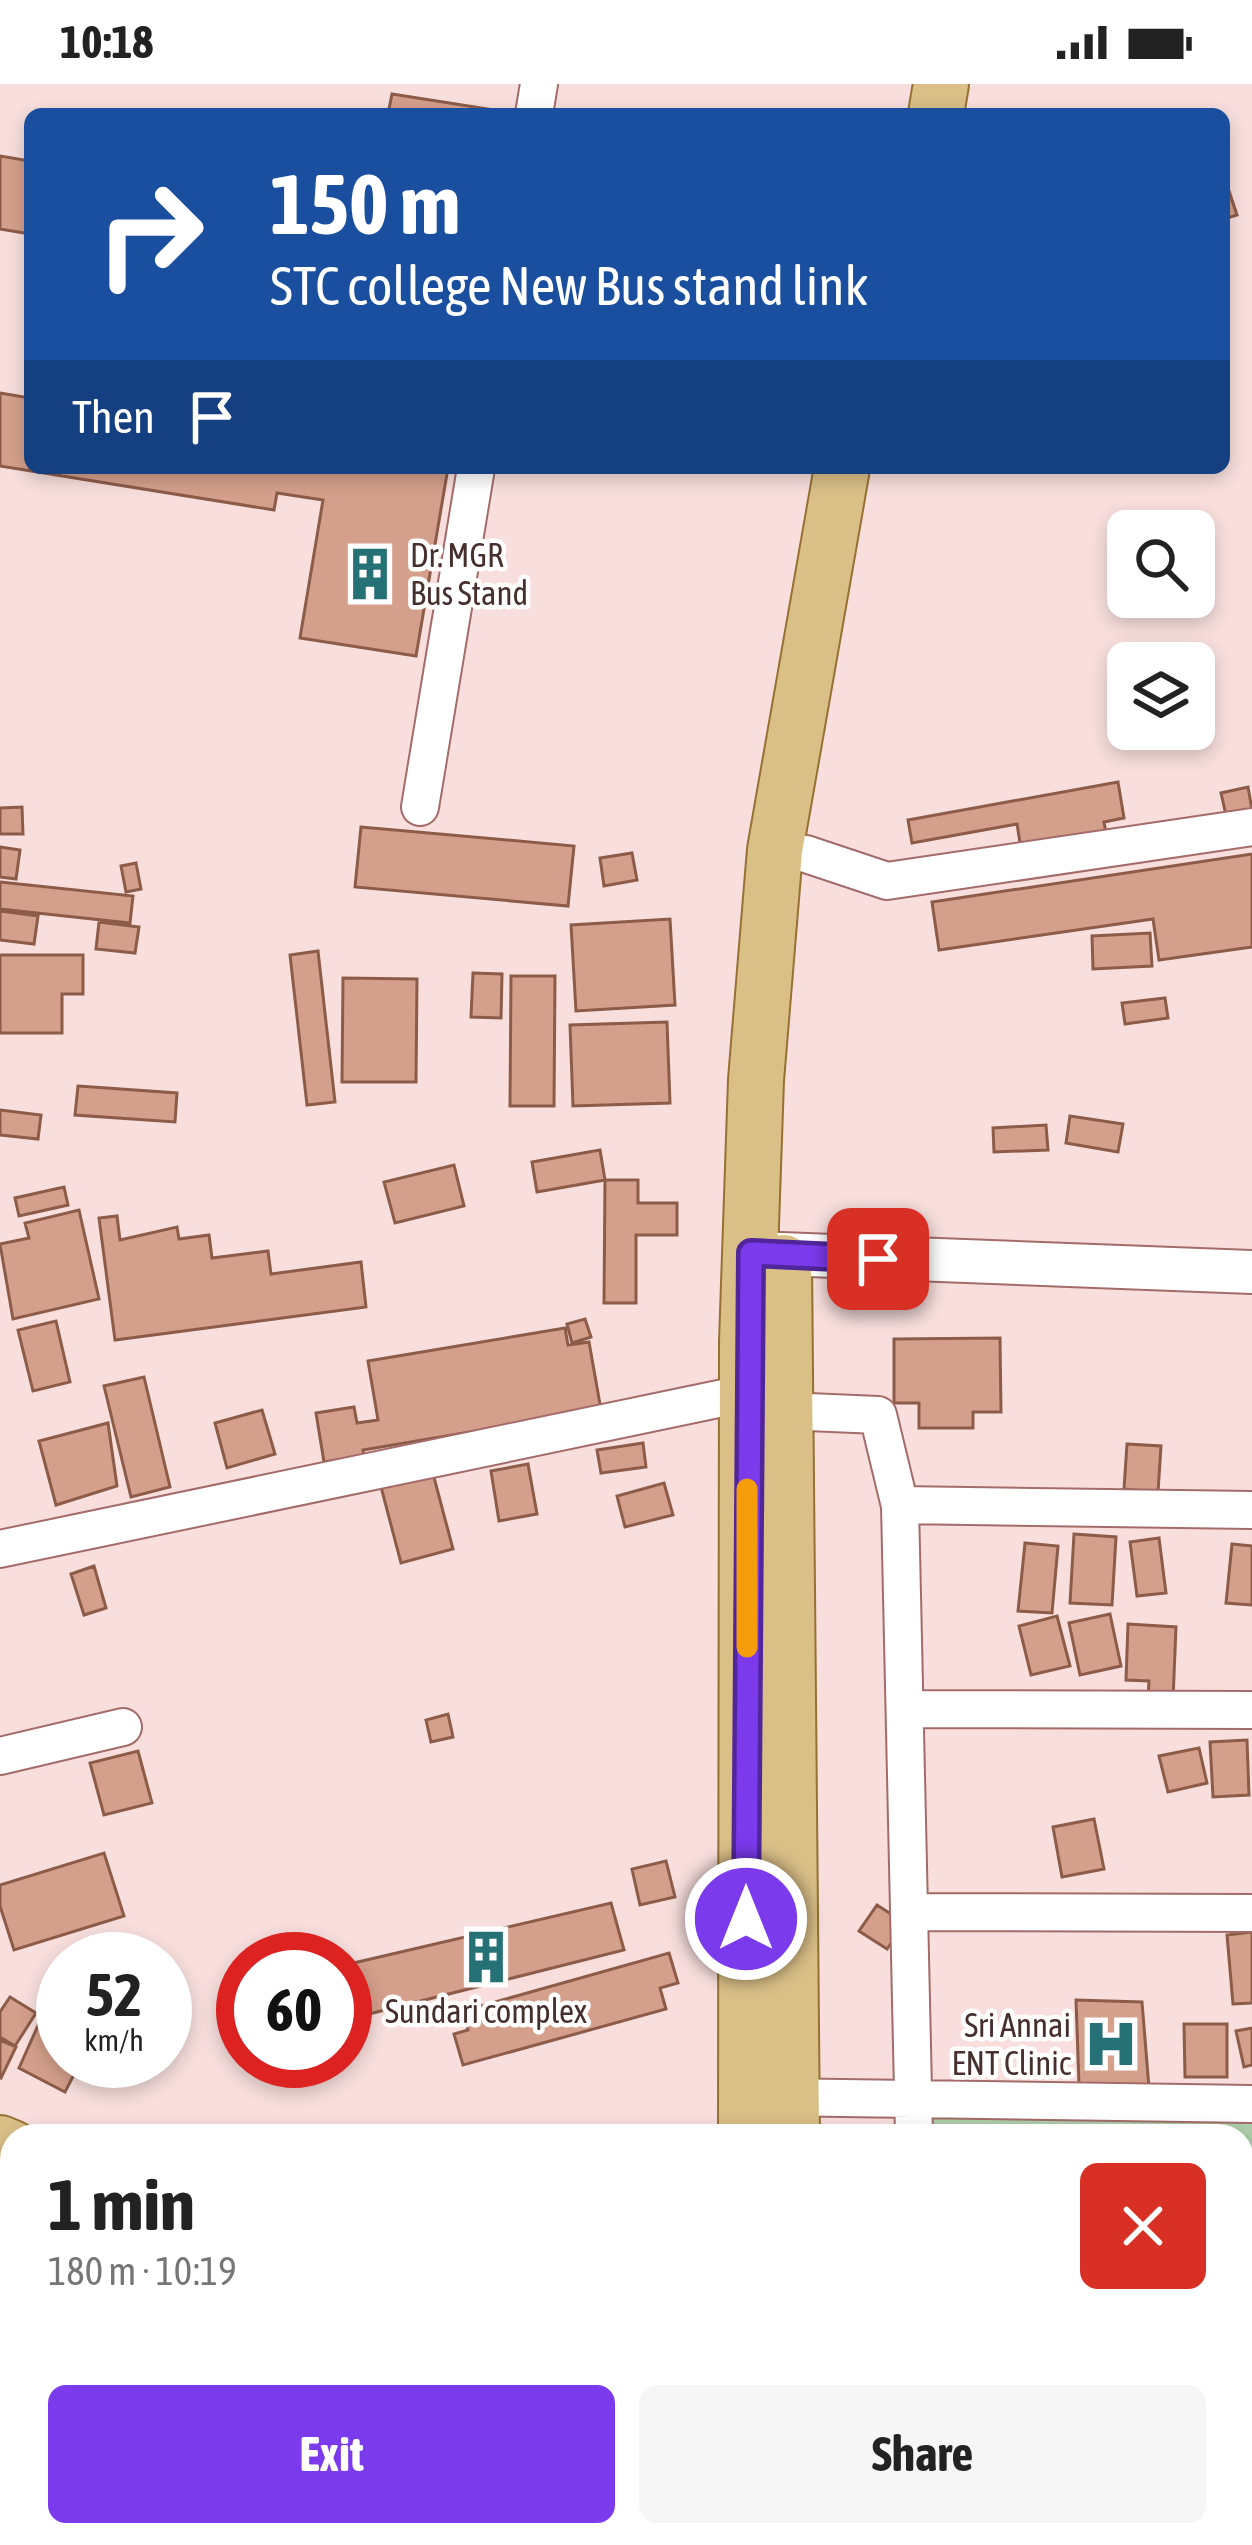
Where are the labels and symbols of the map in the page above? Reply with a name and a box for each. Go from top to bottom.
place label: Dr. MGR Bus Stand [410,536,528,612]
building icon: Dr. MGR Bus Stand [341,545,399,603]
pin [827,1208,929,1310]
position arrow [683,1856,809,1982]
building icon: Sundari complex [457,1928,515,1986]
speed limit sign: 60 [216,1932,372,2088]
place label: Sundari complex [385,1992,587,2030]
place label: Sri Annai ENT Clinic [951,2006,1072,2082]
hospital icon: Sri Annai ENT Clinic [1082,2015,1140,2073]

